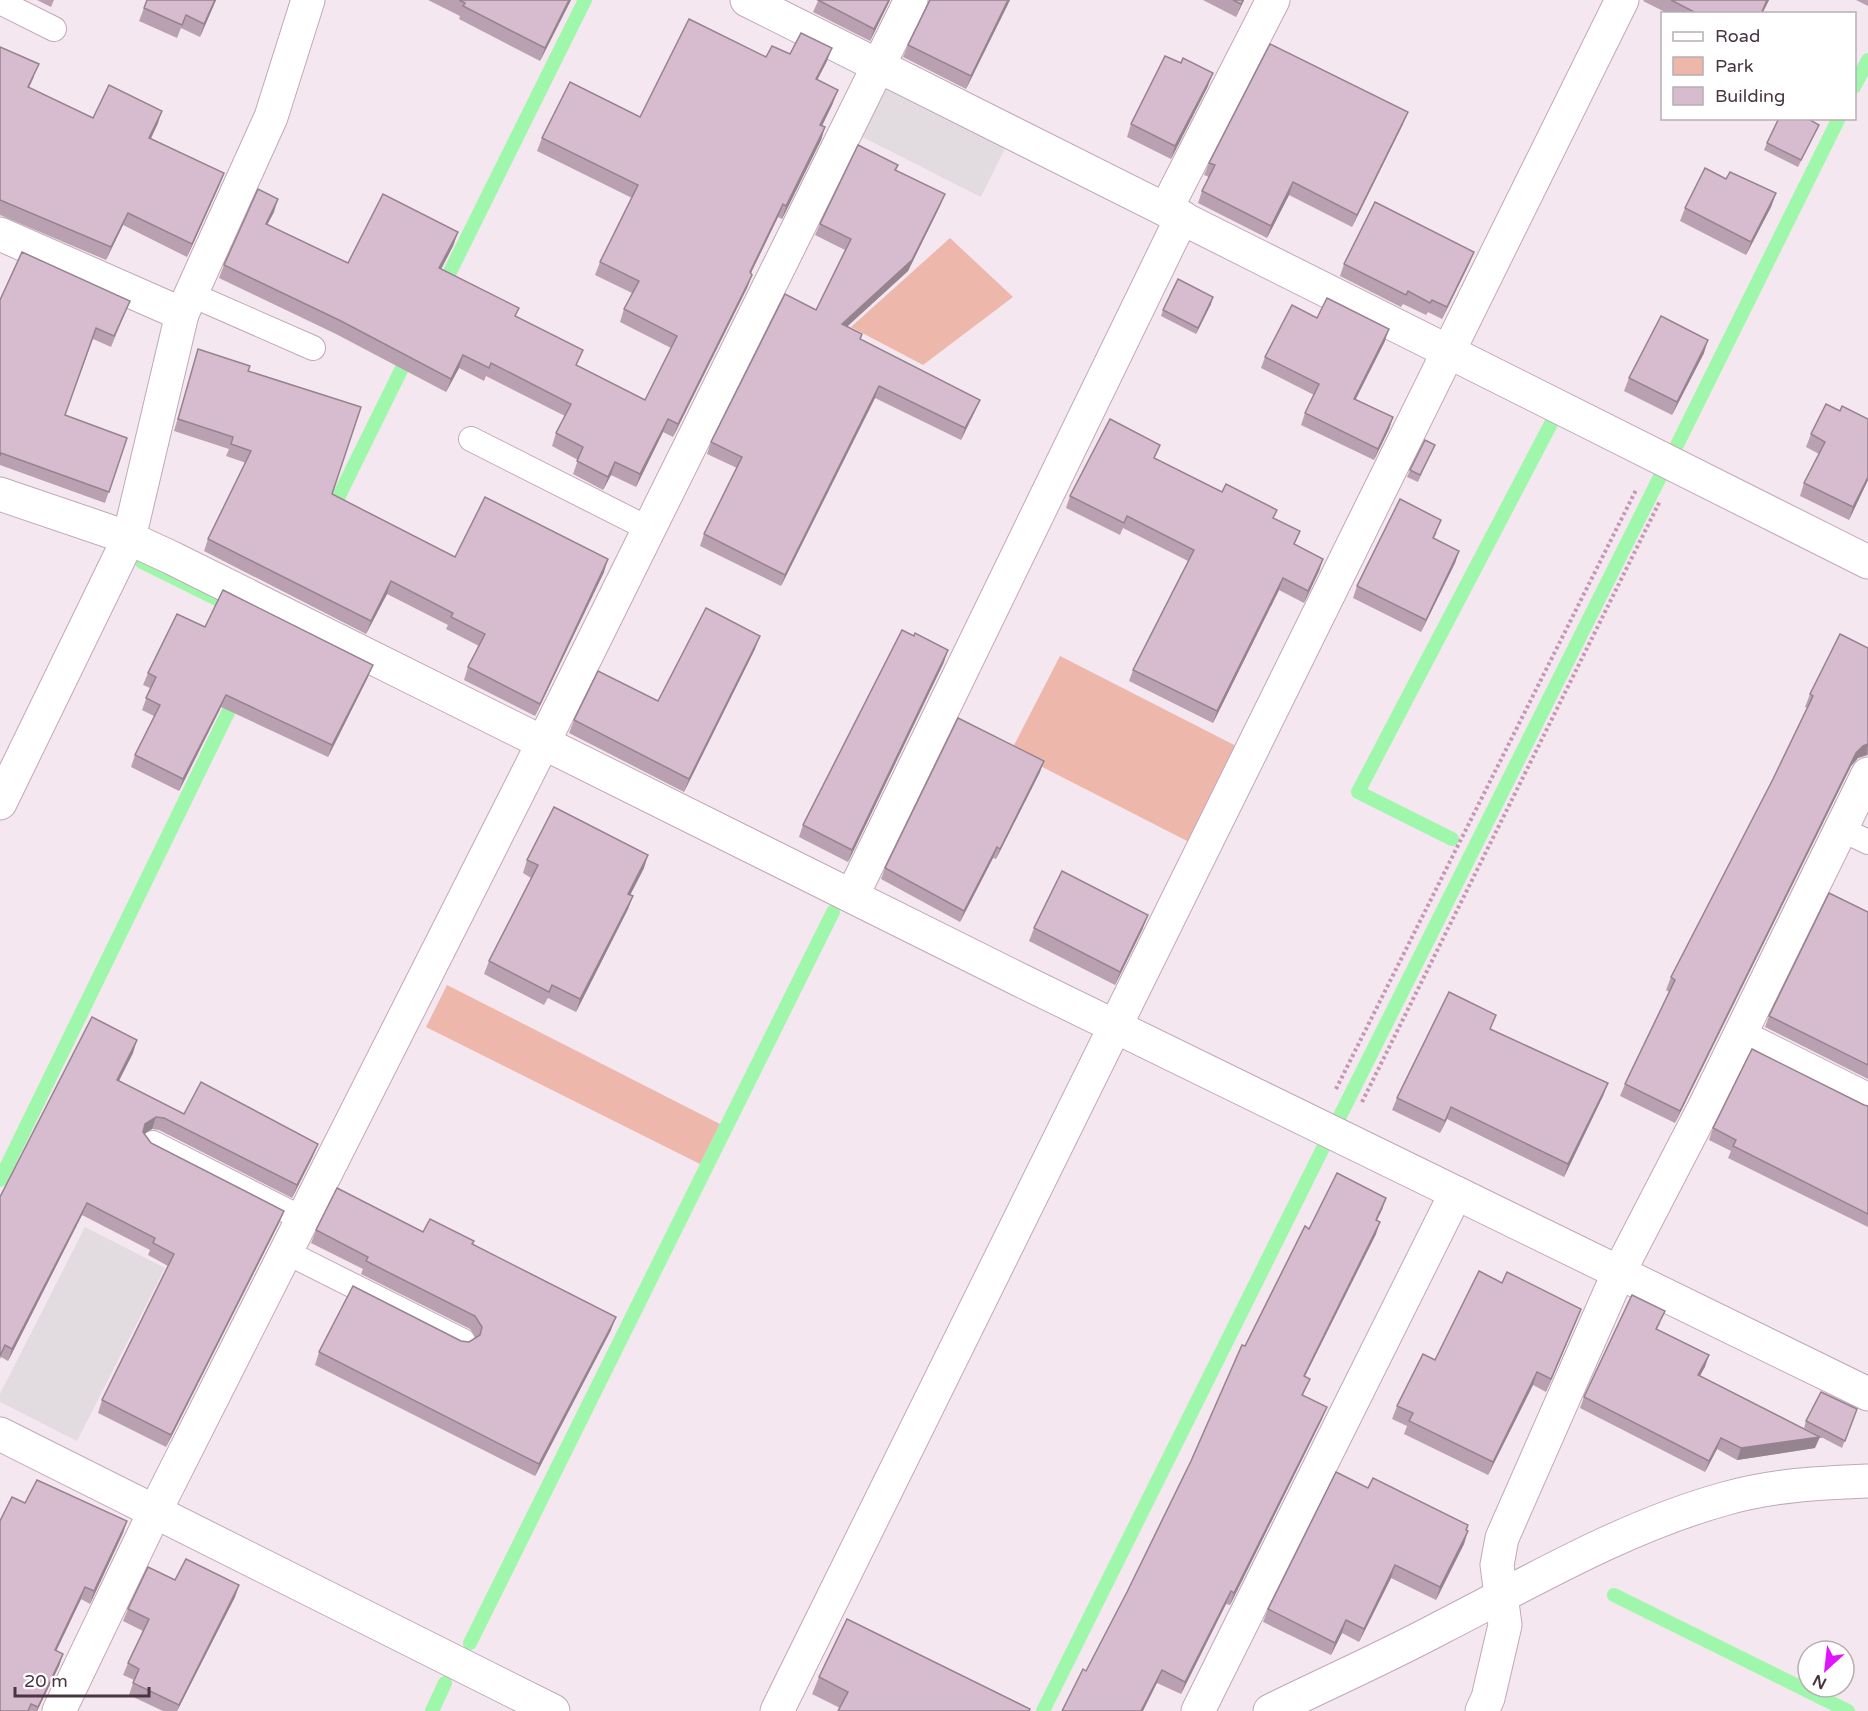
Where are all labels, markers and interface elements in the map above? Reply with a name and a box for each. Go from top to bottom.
legend [1661,12,1856,120]
text: Road [1715,25,1760,47]
text: Park [1715,55,1754,77]
text: Building [1715,85,1785,107]
north arrow [1796,1639,1856,1699]
scale bar [15,1660,148,1698]
text: 20 m [24,1670,68,1692]
text: N [1809,1670,1830,1693]

